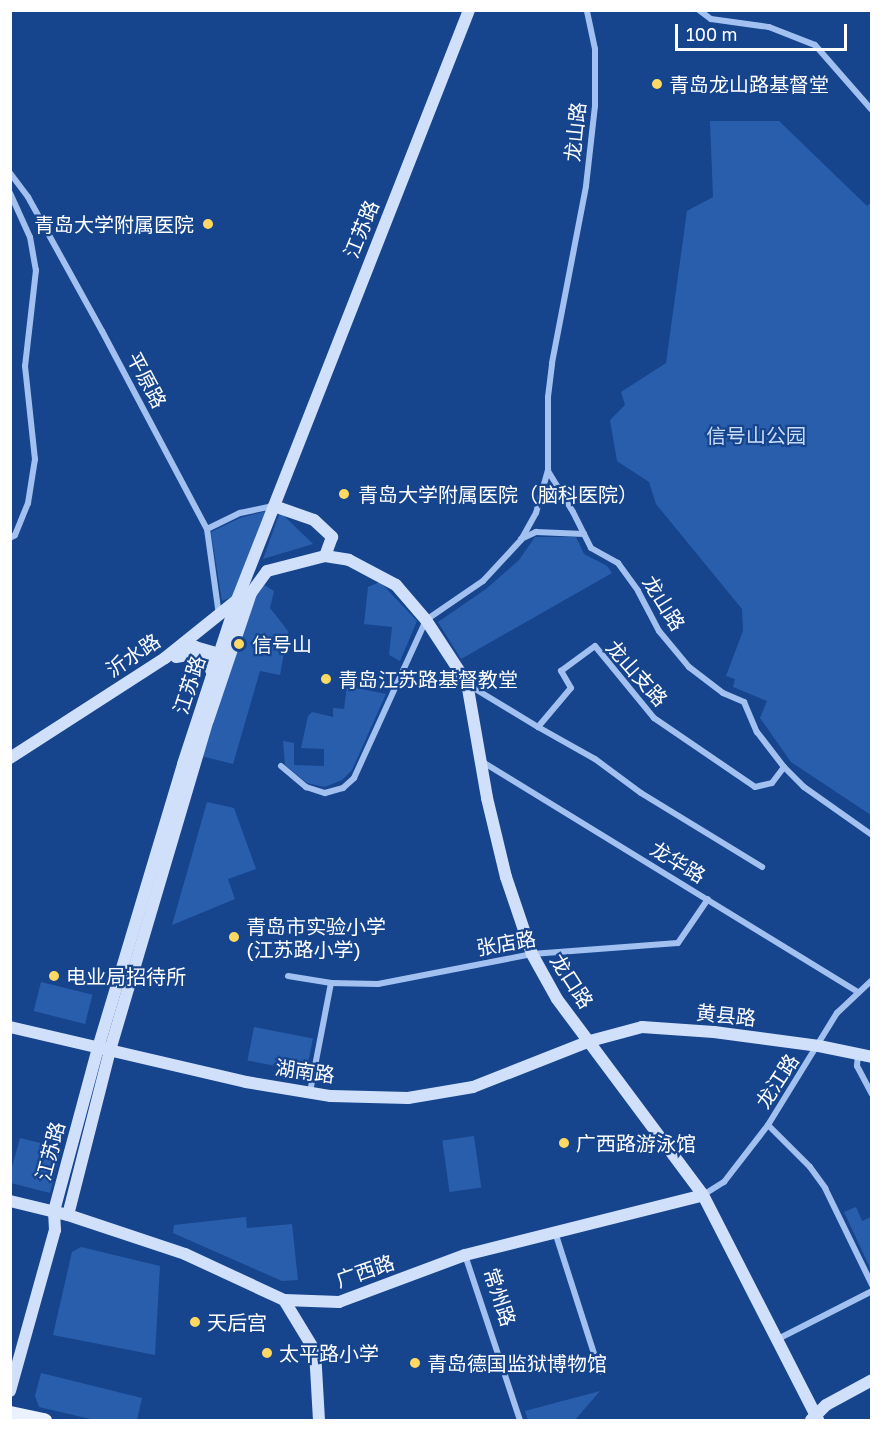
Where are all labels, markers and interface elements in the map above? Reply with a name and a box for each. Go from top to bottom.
scale bar [678,12,850,50]
text: 100 m [686,23,737,45]
place label: 青岛龙山路基督堂 [669,72,829,96]
marker: 青岛龙山路基督堂 [650,77,664,91]
street label: 龙山路 [560,101,590,163]
street label: 江苏路 [339,197,383,261]
place label: 青岛大学附属医院 [34,212,194,236]
marker: 青岛大学附属医院 [199,215,217,233]
street label: 平原路 [122,348,172,412]
park label: 信号山公园 [706,423,806,447]
place label: 青岛大学附属医院（脑科医院） [358,482,638,506]
marker: 青岛大学附属医院（脑科医院） [335,485,353,503]
street label: 龙山路 [638,571,690,635]
street label: 沂水路 [101,628,165,682]
place label: 信号山 [252,632,312,656]
marker: 信号山 [230,635,248,653]
street label: 龙山支路 [601,635,673,711]
street label: 江苏路 [168,653,210,717]
place label: 青岛江苏路基督教堂 [338,667,518,691]
marker: 青岛江苏路基督教堂 [319,672,333,686]
street label: 龙华路 [646,836,710,888]
place label: 青岛市实验小学 (江苏路小学) [246,914,386,961]
street label: 张店路 [474,926,538,960]
marker: 青岛市实验小学 (江苏路小学) [227,930,241,944]
street label: 龙口路 [546,949,598,1013]
place label: 电业局招待所 [66,964,186,988]
marker: 电业局招待所 [47,969,61,983]
street label: 黄县路 [695,1000,757,1030]
street label: 龙江路 [751,1049,803,1113]
street label: 湖南路 [274,1055,336,1087]
street label: 江苏路 [31,1119,69,1183]
place label: 广西路游泳馆 [576,1131,696,1155]
marker: 广西路游泳馆 [557,1136,571,1150]
street label: 广西路 [333,1250,397,1292]
street label: 常州路 [479,1265,521,1329]
place label: 天后宫 [207,1310,267,1334]
marker: 天后宫 [188,1315,202,1329]
place label: 太平路小学 [279,1341,379,1365]
marker: 太平路小学 [260,1346,274,1360]
place label: 青岛德国监狱博物馆 [427,1351,607,1375]
marker: 青岛德国监狱博物馆 [408,1356,422,1370]

